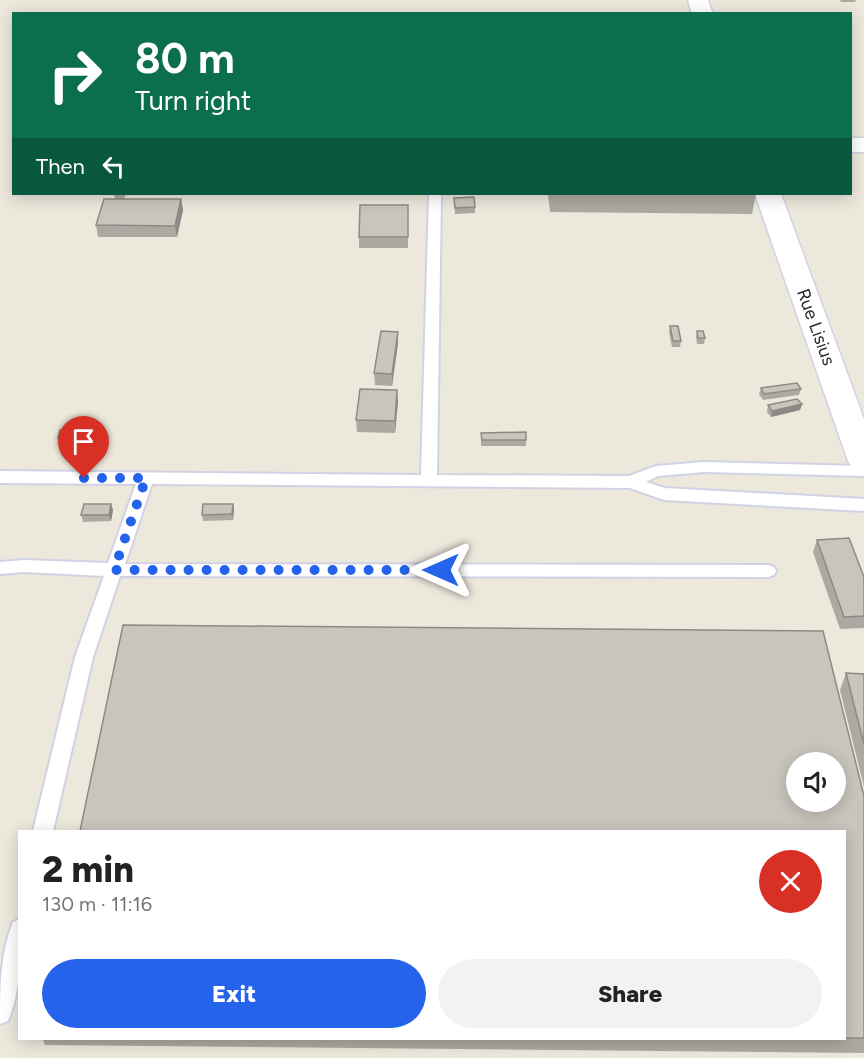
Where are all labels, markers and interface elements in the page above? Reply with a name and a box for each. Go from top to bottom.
text: 80 m [135,33,235,84]
icon: right [36,36,114,114]
text: Turn right [135,84,251,117]
icon: left [97,150,130,183]
text: Then [36,153,85,180]
street label: Rue Lisius [792,286,840,368]
pin [58,416,109,478]
icon: arrive [67,425,100,458]
position arrow [409,538,473,602]
map controls [786,752,846,812]
button: sound [786,752,846,812]
text: 2 min [42,848,134,891]
button: close [759,850,822,913]
text: 130 m · 11:16 [42,892,152,916]
button: Exit [42,959,426,1028]
button: Share [438,959,822,1028]

